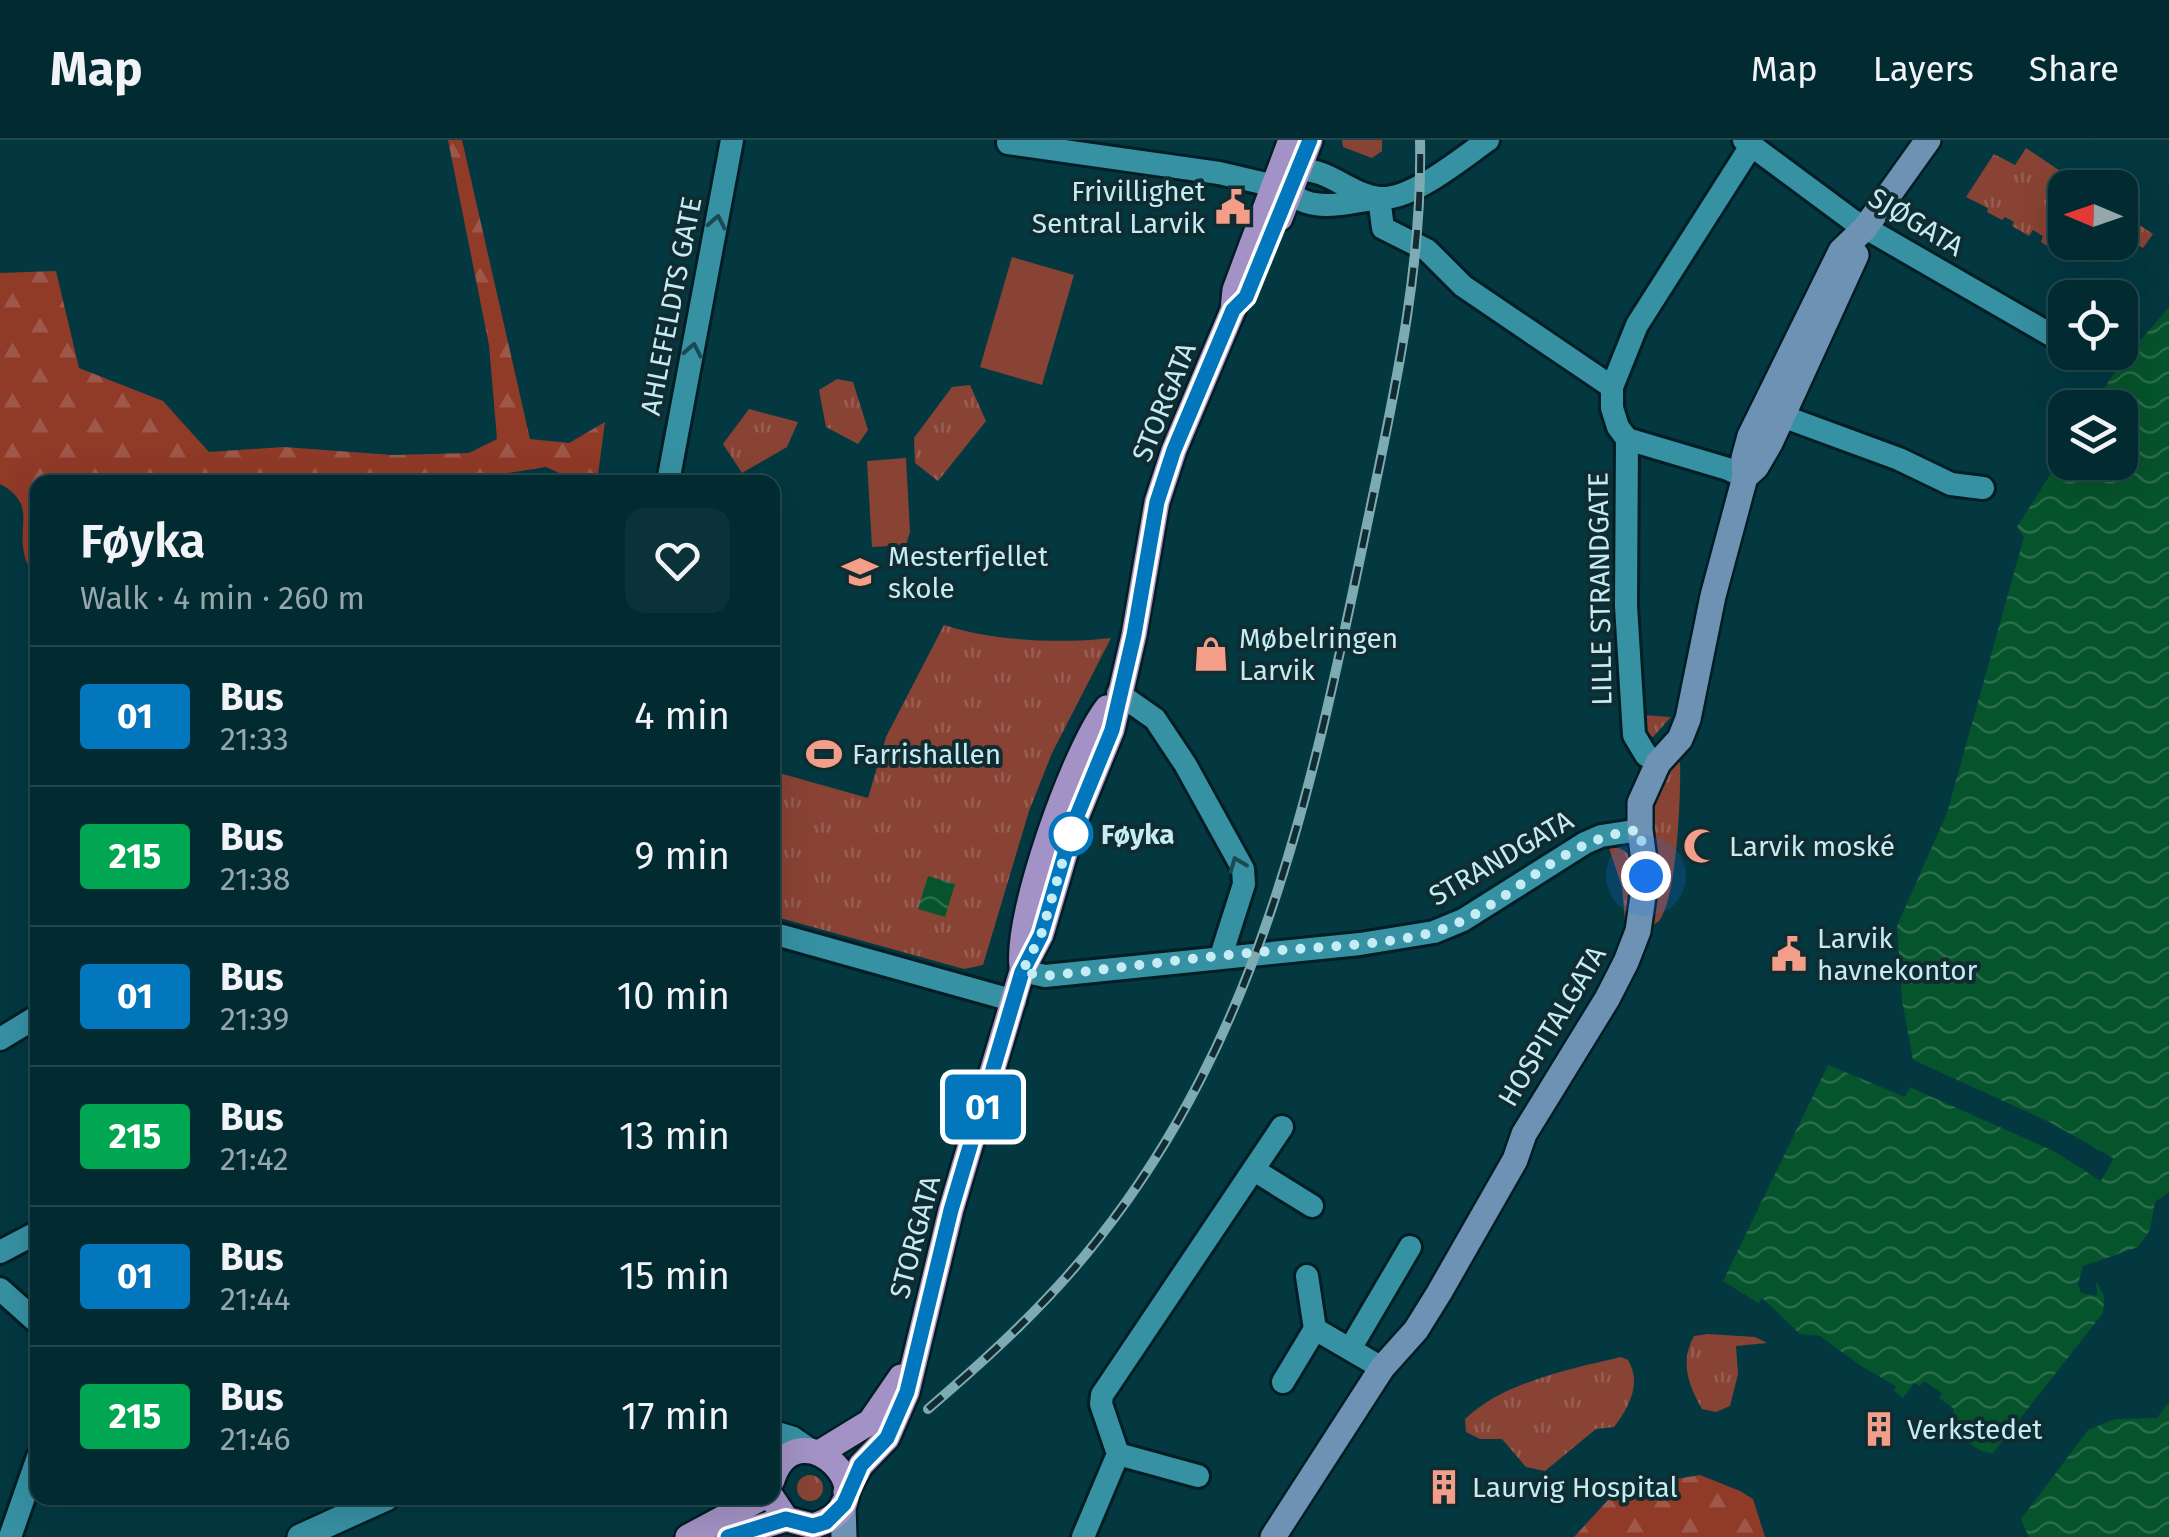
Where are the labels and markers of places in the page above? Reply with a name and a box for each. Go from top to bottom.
place label: Frivillighet Sentral Larvik [1032,175,1206,240]
public building icon: Frivillighet Sentral Larvik [1214,188,1252,226]
place label: Mesterfjellet skole [888,540,1049,605]
school or university icon: Mesterfjellet skole [841,553,879,591]
place label: Møbelringen Larvik [1239,622,1398,687]
shop icon: Møbelringen Larvik [1192,635,1230,673]
sports icon: Farrishallen [805,735,843,773]
place label: Farrishallen [852,738,1001,771]
marker: Føyka [1050,813,1092,855]
place label: Føyka [1101,818,1175,851]
mosque icon: Larvik moské [1682,827,1720,865]
place label: Larvik moské [1729,830,1895,863]
place label: Larvik havnekontor [1817,922,1978,987]
public building icon: Larvik havnekontor [1770,935,1808,973]
building icon: Verkstedet [1860,1410,1898,1448]
place label: Verkstedet [1907,1413,2043,1446]
building icon: Laurvig Hospital [1425,1468,1463,1506]
place label: Laurvig Hospital [1472,1471,1678,1504]

